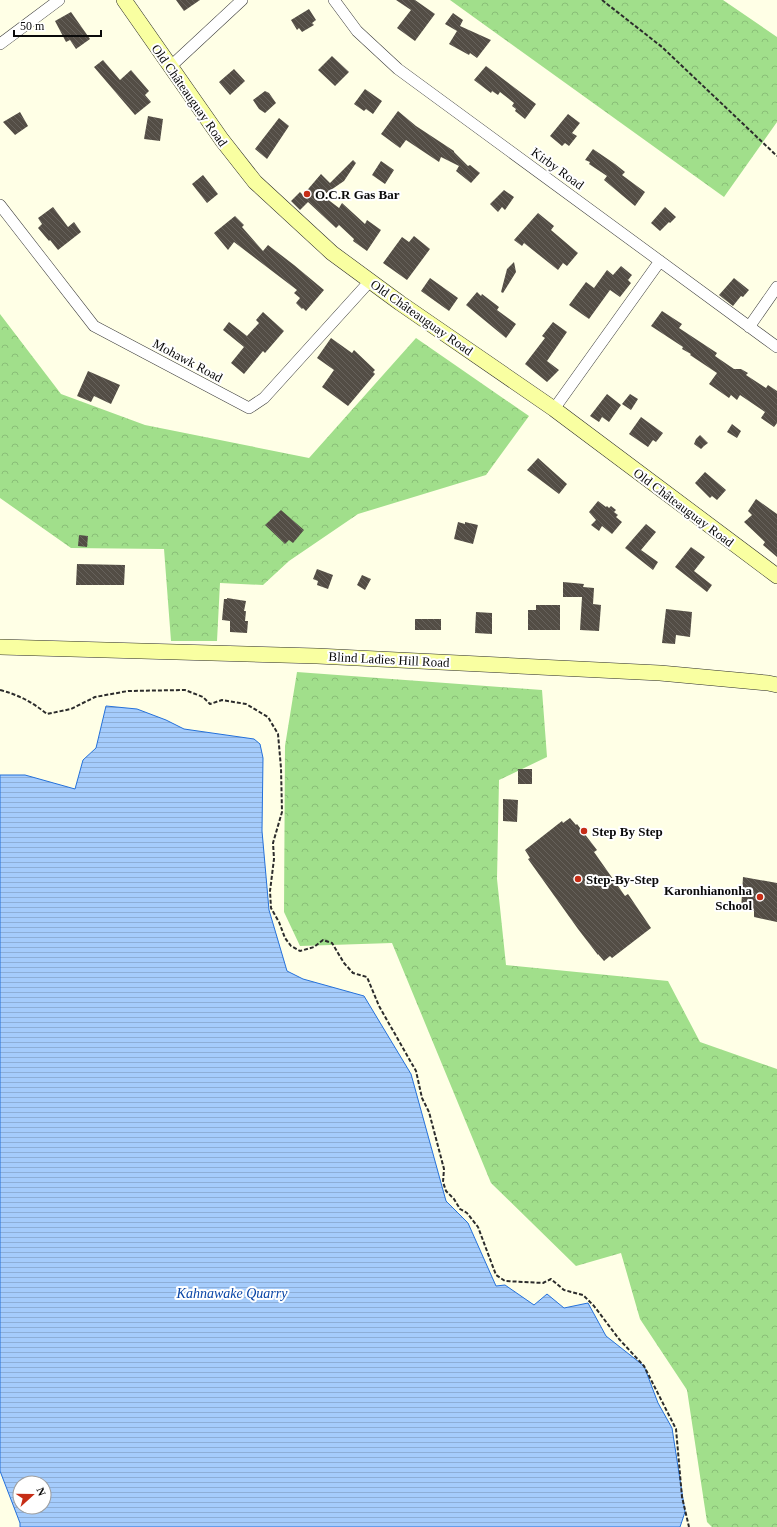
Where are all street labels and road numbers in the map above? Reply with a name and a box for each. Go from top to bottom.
street label: Old Châteauguay Road [149,41,231,150]
street label: Kirby Road [529,144,587,193]
street label: Old Châteauguay Road [368,276,476,359]
street label: Mohawk Road [150,336,226,385]
street label: Old Châteauguay Road [631,465,737,550]
street label: Blind Ladies Hill Road [328,649,450,670]

